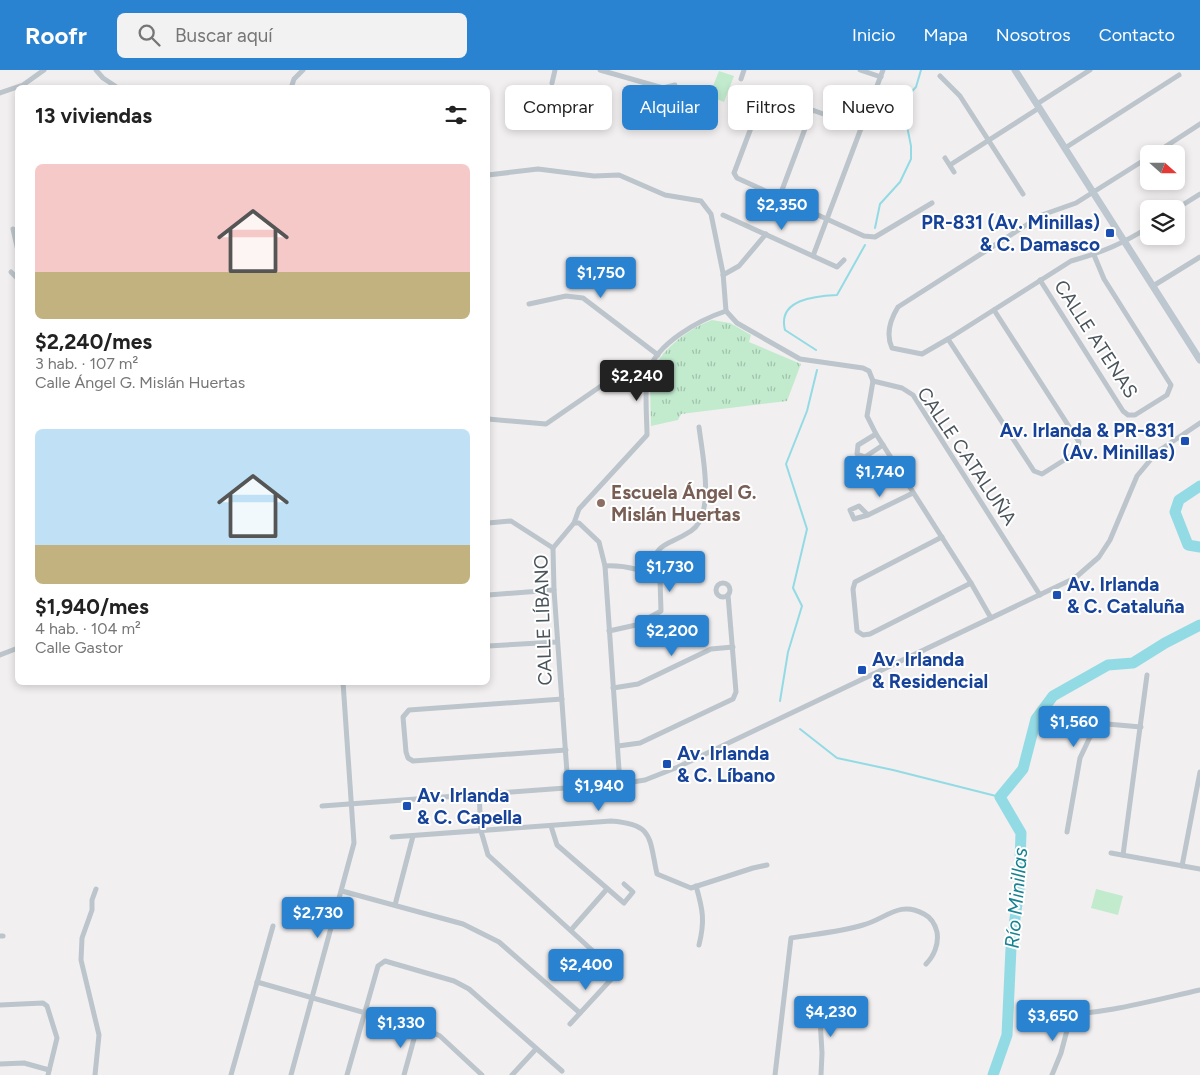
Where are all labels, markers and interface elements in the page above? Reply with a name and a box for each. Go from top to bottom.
search box [117,13,467,58]
text: Roofr [25,21,87,50]
icon: search [135,21,163,49]
text: Buscar aquí [175,24,273,47]
text: Inicio [852,24,896,46]
text: Mapa [924,24,968,46]
text: Nosotros [996,24,1071,46]
text: Contacto [1099,24,1175,46]
chip: Comprar [505,85,612,130]
chip: Alquilar [622,85,718,130]
chip: Filtros [728,85,813,130]
chip: Nuevo [823,85,913,130]
icon: filters [442,101,470,129]
text: 13 viviendas [35,103,152,128]
north arrow [1140,145,1185,190]
map controls [1140,145,1185,245]
pin: $2,350 [741,189,823,231]
text: $2,350 [757,195,807,214]
icon: home [208,196,298,286]
button: layers [1140,200,1185,245]
place label: PR-831 (Av. Minillas) & C. Damasco [921,211,1100,256]
marker: PR-831 (Av. Minillas) & C. Damasco [1104,227,1116,239]
pin: $1,750 [560,256,642,299]
text: $1,750 [577,263,625,282]
street label: CALLE ATENAS [1049,276,1143,402]
text: $2,240/mes [35,329,152,354]
text: 3 hab. · 107 m² [35,354,138,373]
pin: $2,240 [596,360,678,402]
text: $2,240 [611,366,663,385]
text: Calle Ángel G. Mislán Huertas [35,373,245,392]
street label: CALLE CATALUÑA [912,383,1022,529]
place label: Av. Irlanda & PR-831 (Av. Minillas) [1000,419,1175,464]
marker: Av. Irlanda & PR-831 (Av. Minillas) [1179,435,1191,447]
pin: $1,740 [839,456,921,498]
icon: home [208,461,298,551]
text: $1,740 [855,462,905,481]
place label: Escuela Ángel G. Mislán Huertas [611,481,756,526]
marker: Escuela Ángel G. Mislán Huertas [595,497,607,509]
pin: $1,730 [629,550,711,593]
street label: CALLE LÍBANO [529,554,557,686]
text: $1,730 [646,557,694,576]
place label: Av. Irlanda & C. Cataluña [1067,573,1185,618]
marker: Av. Irlanda & C. Cataluña [1051,589,1063,601]
text: $1,940/mes [35,594,149,619]
pin: $2,200 [631,614,713,657]
text: 4 hab. · 104 m² [35,619,141,638]
text: $2,200 [646,621,698,640]
text: Calle Gastor [35,638,123,657]
place label: Av. Irlanda & Residencial [872,648,988,693]
marker: Av. Irlanda & Residencial [856,664,868,676]
pin: $1,560 [1033,706,1115,748]
text: $1,560 [1050,712,1098,731]
place label: Av. Irlanda & C. Líbano [677,742,775,787]
marker: Av. Irlanda & C. Líbano [661,758,673,770]
pin: $1,940 [558,770,640,812]
text: $1,940 [574,776,624,795]
place label: Av. Irlanda & C. Capella [417,784,522,829]
marker: Av. Irlanda & C. Capella [401,800,413,812]
water label: Río Minillas [1000,846,1032,949]
pin: $2,730 [277,896,359,939]
text: $2,730 [293,903,343,922]
pin: $2,400 [545,948,627,991]
text: $2,400 [559,955,613,974]
pin: $4,230 [790,996,872,1038]
pin: $3,650 [1012,1000,1094,1042]
text: $4,230 [805,1002,857,1021]
pin: $1,330 [360,1006,442,1049]
text: $3,650 [1028,1006,1078,1025]
text: $1,330 [377,1013,425,1032]

